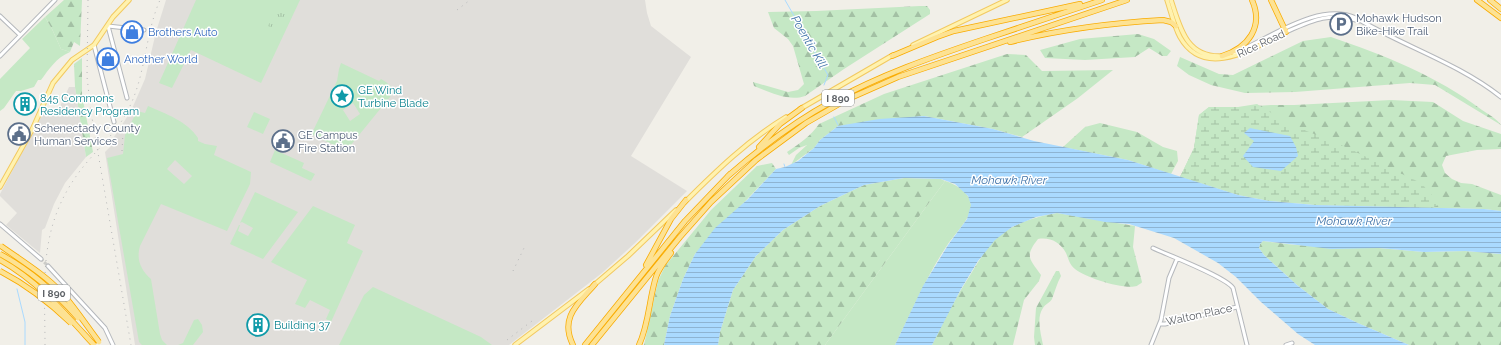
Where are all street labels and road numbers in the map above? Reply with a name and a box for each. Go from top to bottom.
street label: Rice Road [1235,27,1287,61]
road number: I 890 [822,90,854,106]
road number: I 890 [38,285,70,301]
street label: Walton Place [1165,302,1234,328]

